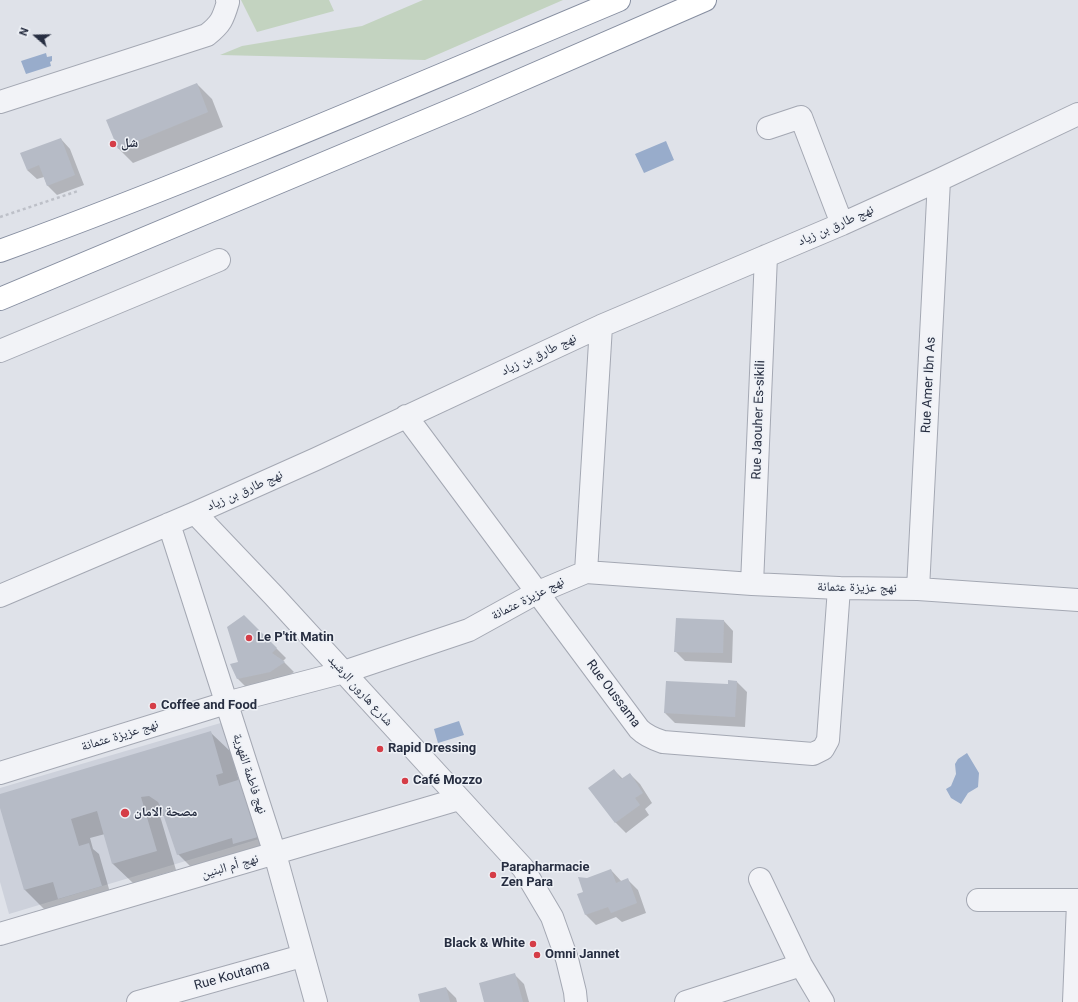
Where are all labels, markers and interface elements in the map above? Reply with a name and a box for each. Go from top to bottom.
north arrow [16,16,56,56]
text: N [17,26,32,38]
place label: شل [121,136,138,152]
marker: شل [108,139,118,149]
street label: نهج طارق بن زياد [796,202,876,250]
street label: نهج طارق بن زياد [499,331,579,379]
street label: Rue Amer Ibn As [919,337,939,433]
street label: Rue Jaouher Es-sikili [749,360,769,480]
street label: نهج طارق بن زياد [205,467,285,515]
street label: نهج عزيزة عثمانة [489,574,567,624]
street label: نهج عزيزة عثمانة [817,580,897,596]
place label: Le P'tit Matin [257,630,334,646]
marker: Le P'tit Matin [244,633,254,643]
street label: شارع هارون الرشيد [324,652,396,730]
street label: Rue Oussama [583,657,643,731]
place label: Coffee and Food [161,698,257,714]
marker: Coffee and Food [148,701,158,711]
street label: نهج عزيزة عثمانة [80,717,160,755]
street label: نهج فاطمة الفهرية [229,732,269,816]
place label: Rapid Dressing [388,741,476,757]
marker: Rapid Dressing [375,744,385,754]
place label: Café Mozzo [413,773,482,789]
marker: Café Mozzo [400,776,410,786]
place label: مصحة الامان [134,805,198,821]
marker: مصحة الامان [119,807,131,819]
street label: نهج أم البنين [200,851,260,883]
place label: Parapharmacie Zen Para [501,860,590,891]
marker: Parapharmacie Zen Para [488,870,498,880]
place label: Black & White [444,936,525,952]
marker: Black & White [528,939,538,949]
place label: Omni Jannet [545,947,619,963]
marker: Omni Jannet [532,950,542,960]
street label: Rue Koutama [193,958,271,994]

